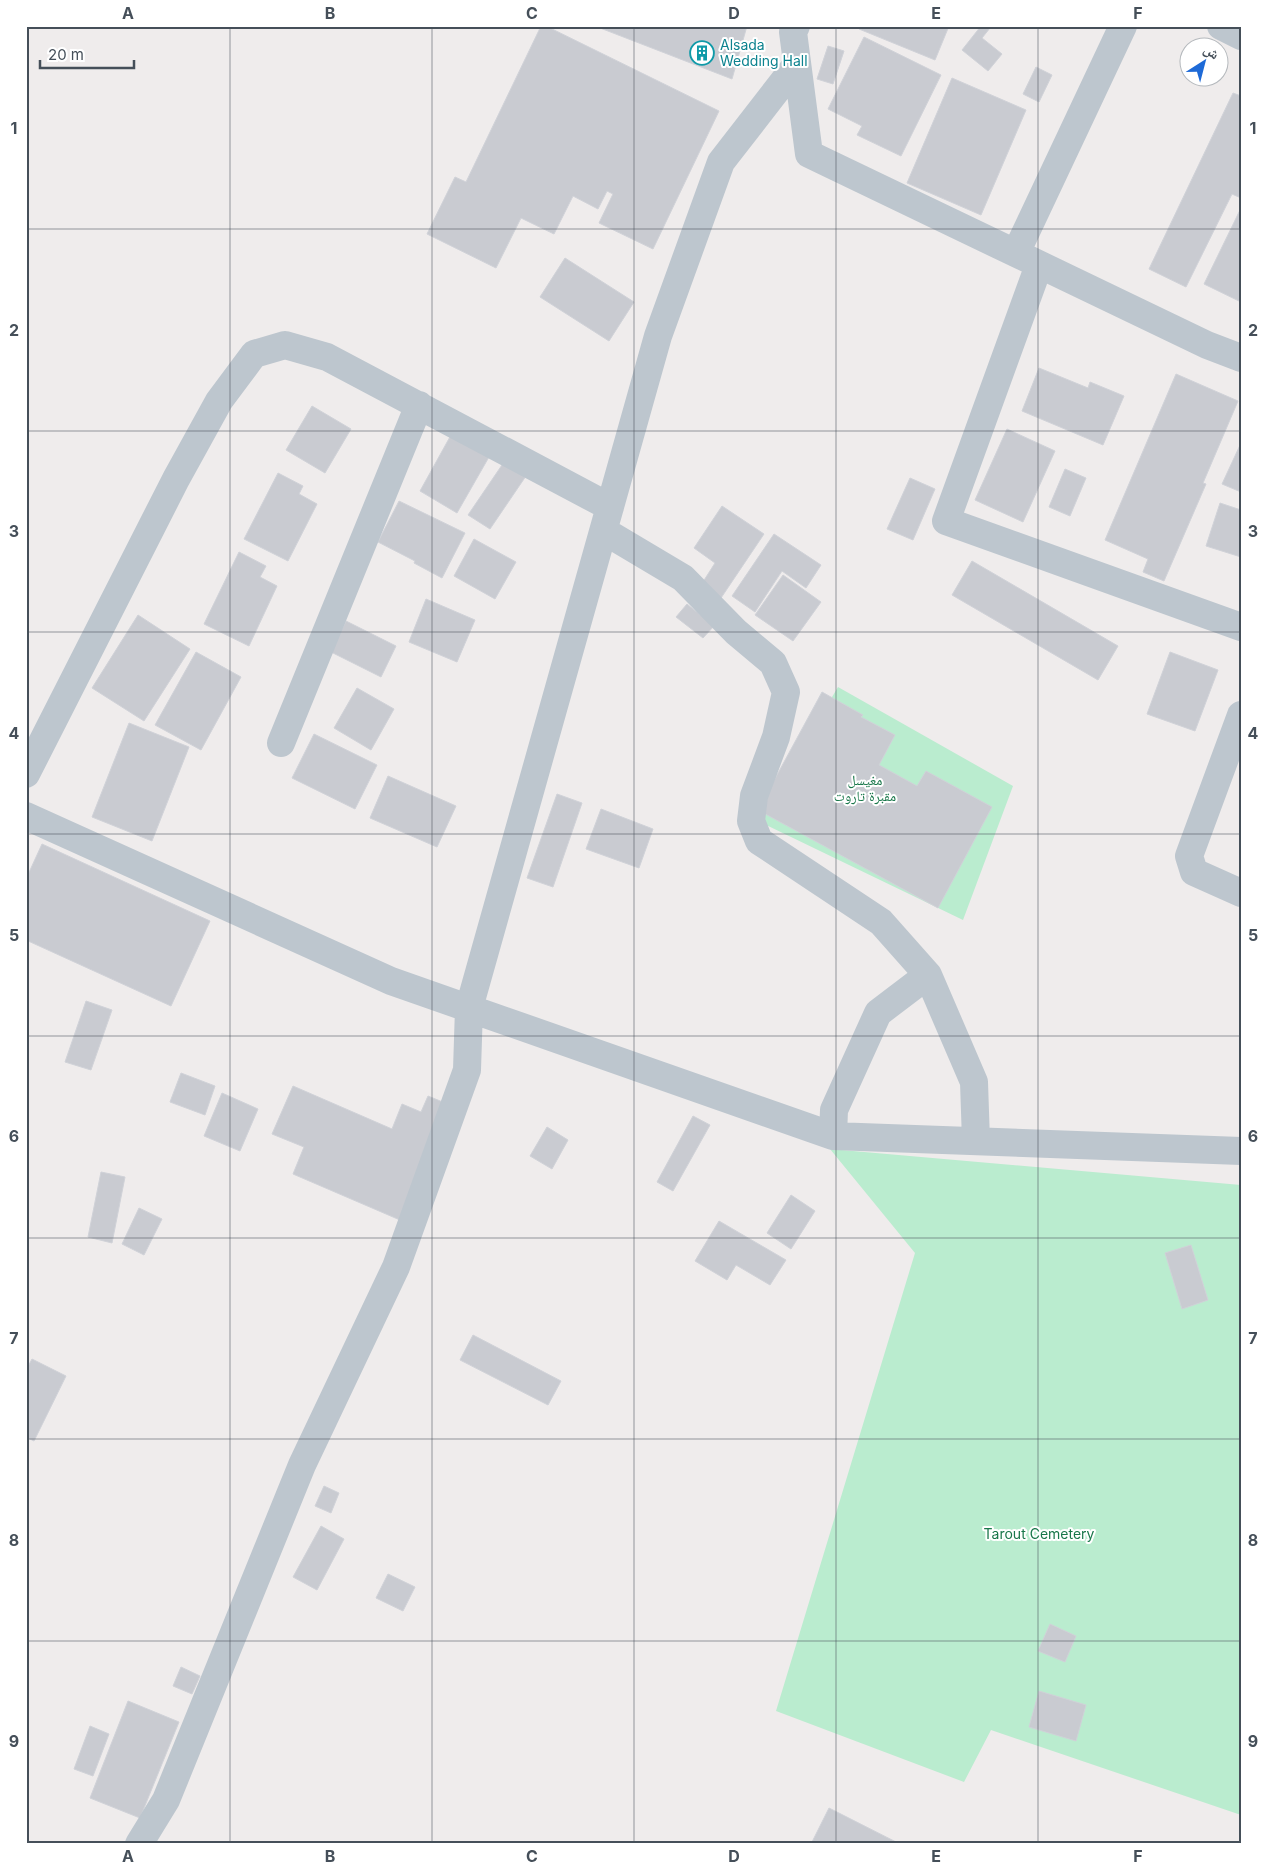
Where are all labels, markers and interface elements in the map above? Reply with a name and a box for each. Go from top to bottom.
text: A [122,3,134,23]
text: B [325,3,335,23]
text: C [526,3,538,23]
text: D [728,3,740,23]
text: E [931,3,941,23]
text: F [1133,3,1143,23]
place label: Alsada Wedding Hall [720,36,808,69]
scale bar [40,38,134,70]
north arrow [1180,38,1230,88]
building icon: Alsada Wedding Hall [689,40,715,66]
text: ش [1200,40,1223,63]
text: 20 m [48,45,84,64]
text: 1 [11,118,17,138]
text: 1 [1250,118,1256,138]
text: 2 [9,320,19,340]
text: 2 [1248,320,1258,340]
text: 3 [9,521,19,541]
text: 3 [1248,521,1258,541]
text: 4 [9,723,20,743]
text: 4 [1248,723,1259,743]
park label: مغيسل مقبرة تاروت [834,771,896,805]
text: 5 [9,925,19,945]
text: 5 [1248,925,1258,945]
text: 6 [9,1126,19,1146]
text: 6 [1248,1126,1258,1146]
text: 7 [9,1328,19,1348]
text: 7 [1248,1328,1258,1348]
park label: Tarout Cemetery [984,1525,1095,1542]
text: 8 [9,1530,19,1550]
text: 8 [1248,1530,1258,1550]
text: 9 [9,1731,19,1751]
text: 9 [1248,1731,1258,1751]
text: A [122,1846,134,1866]
text: B [325,1846,335,1866]
text: C [526,1846,538,1866]
text: D [728,1846,740,1866]
text: E [931,1846,941,1866]
text: F [1133,1846,1143,1866]

